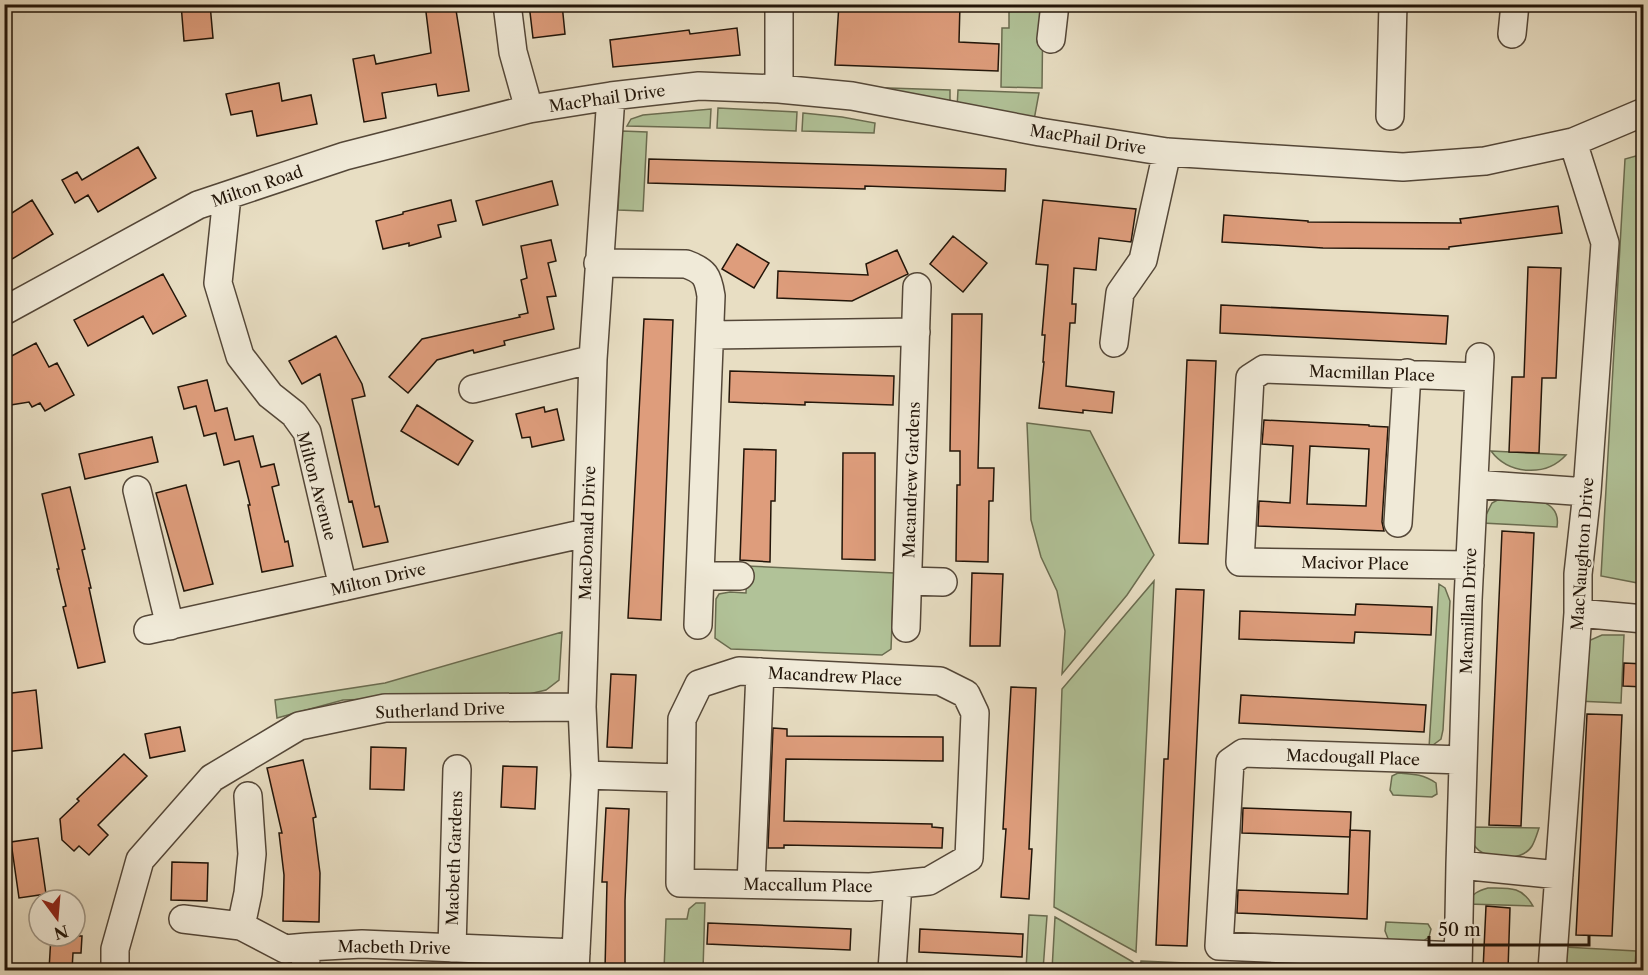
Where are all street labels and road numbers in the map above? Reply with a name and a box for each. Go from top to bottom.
street label: MacPhail Drive [547,80,667,116]
street label: MacPhail Drive [1028,120,1148,158]
street label: Milton Road [209,161,305,211]
street label: Macmillan Place [1309,361,1435,385]
street label: Macandrew Gardens [898,401,924,559]
street label: Milton Avenue [293,429,341,543]
street label: MacDonald Drive [575,465,599,601]
street label: MacNaughton Drive [1567,477,1597,631]
street label: Macmillan Drive [1456,547,1480,675]
street label: Macivor Place [1301,552,1409,574]
street label: Milton Drive [328,558,428,600]
street label: Macandrew Place [767,662,903,690]
street label: Sutherland Drive [375,698,505,722]
street label: Macdougall Place [1286,745,1420,769]
street label: Macbeth Gardens [442,790,466,926]
street label: Maccallum Place [743,874,873,896]
street label: Macbeth Drive [337,936,451,958]

